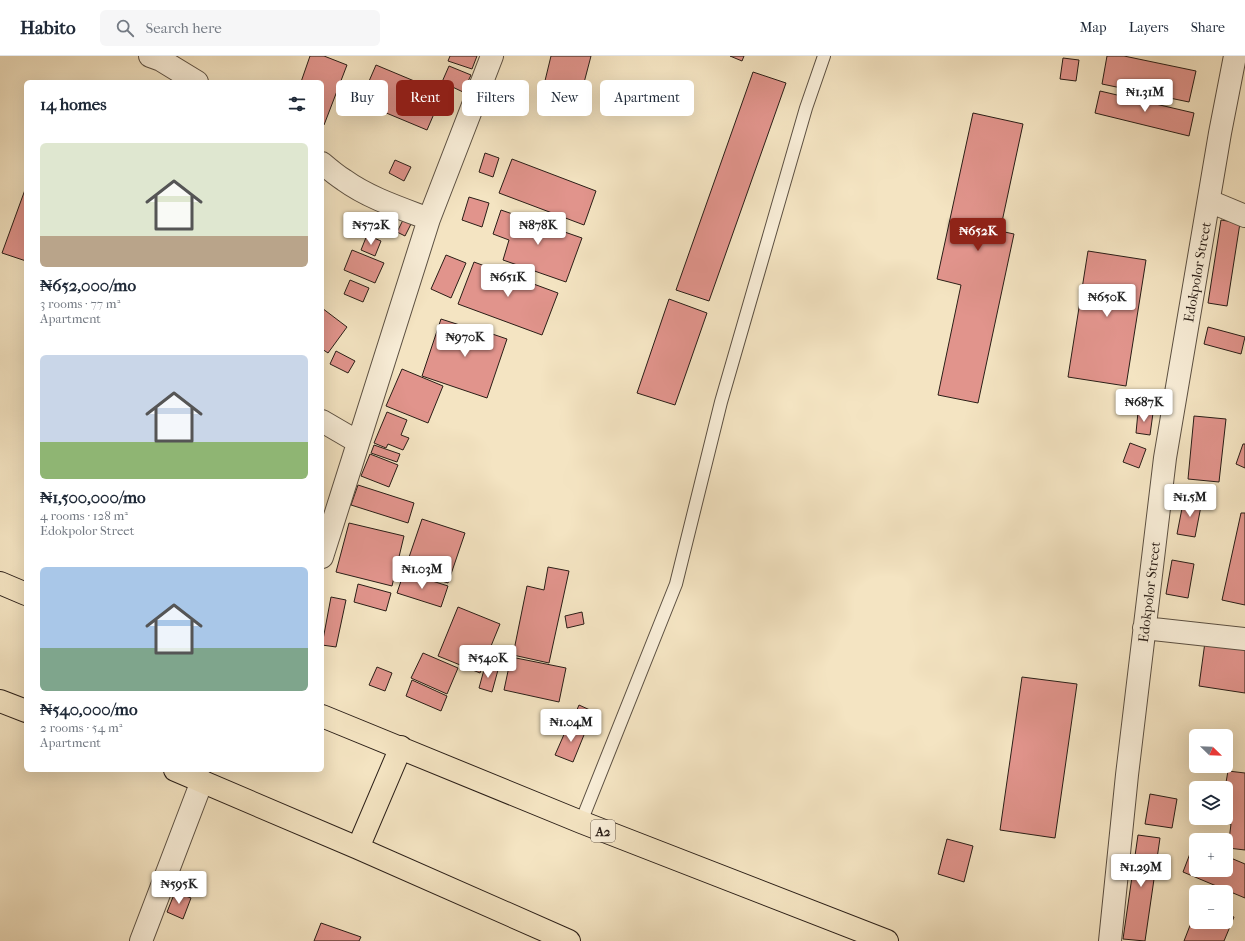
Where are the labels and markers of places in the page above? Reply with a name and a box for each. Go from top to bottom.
pin: ₦1.31M [1112,79,1178,113]
pin: ₦572K [343,212,399,246]
pin: ₦878K [510,212,566,246]
pin: ₦652K [950,218,1006,252]
pin: ₦651K [480,264,536,298]
pin: ₦650K [1079,284,1135,318]
pin: ₦970K [437,324,493,358]
pin: ₦687K [1116,389,1172,423]
pin: ₦1.5M [1162,484,1218,518]
pin: ₦1.03M [389,556,455,590]
pin: ₦540K [460,645,516,679]
pin: ₦1.04M [538,709,604,743]
pin: ₦1.29M [1108,854,1174,888]
pin: ₦595K [151,871,207,905]

